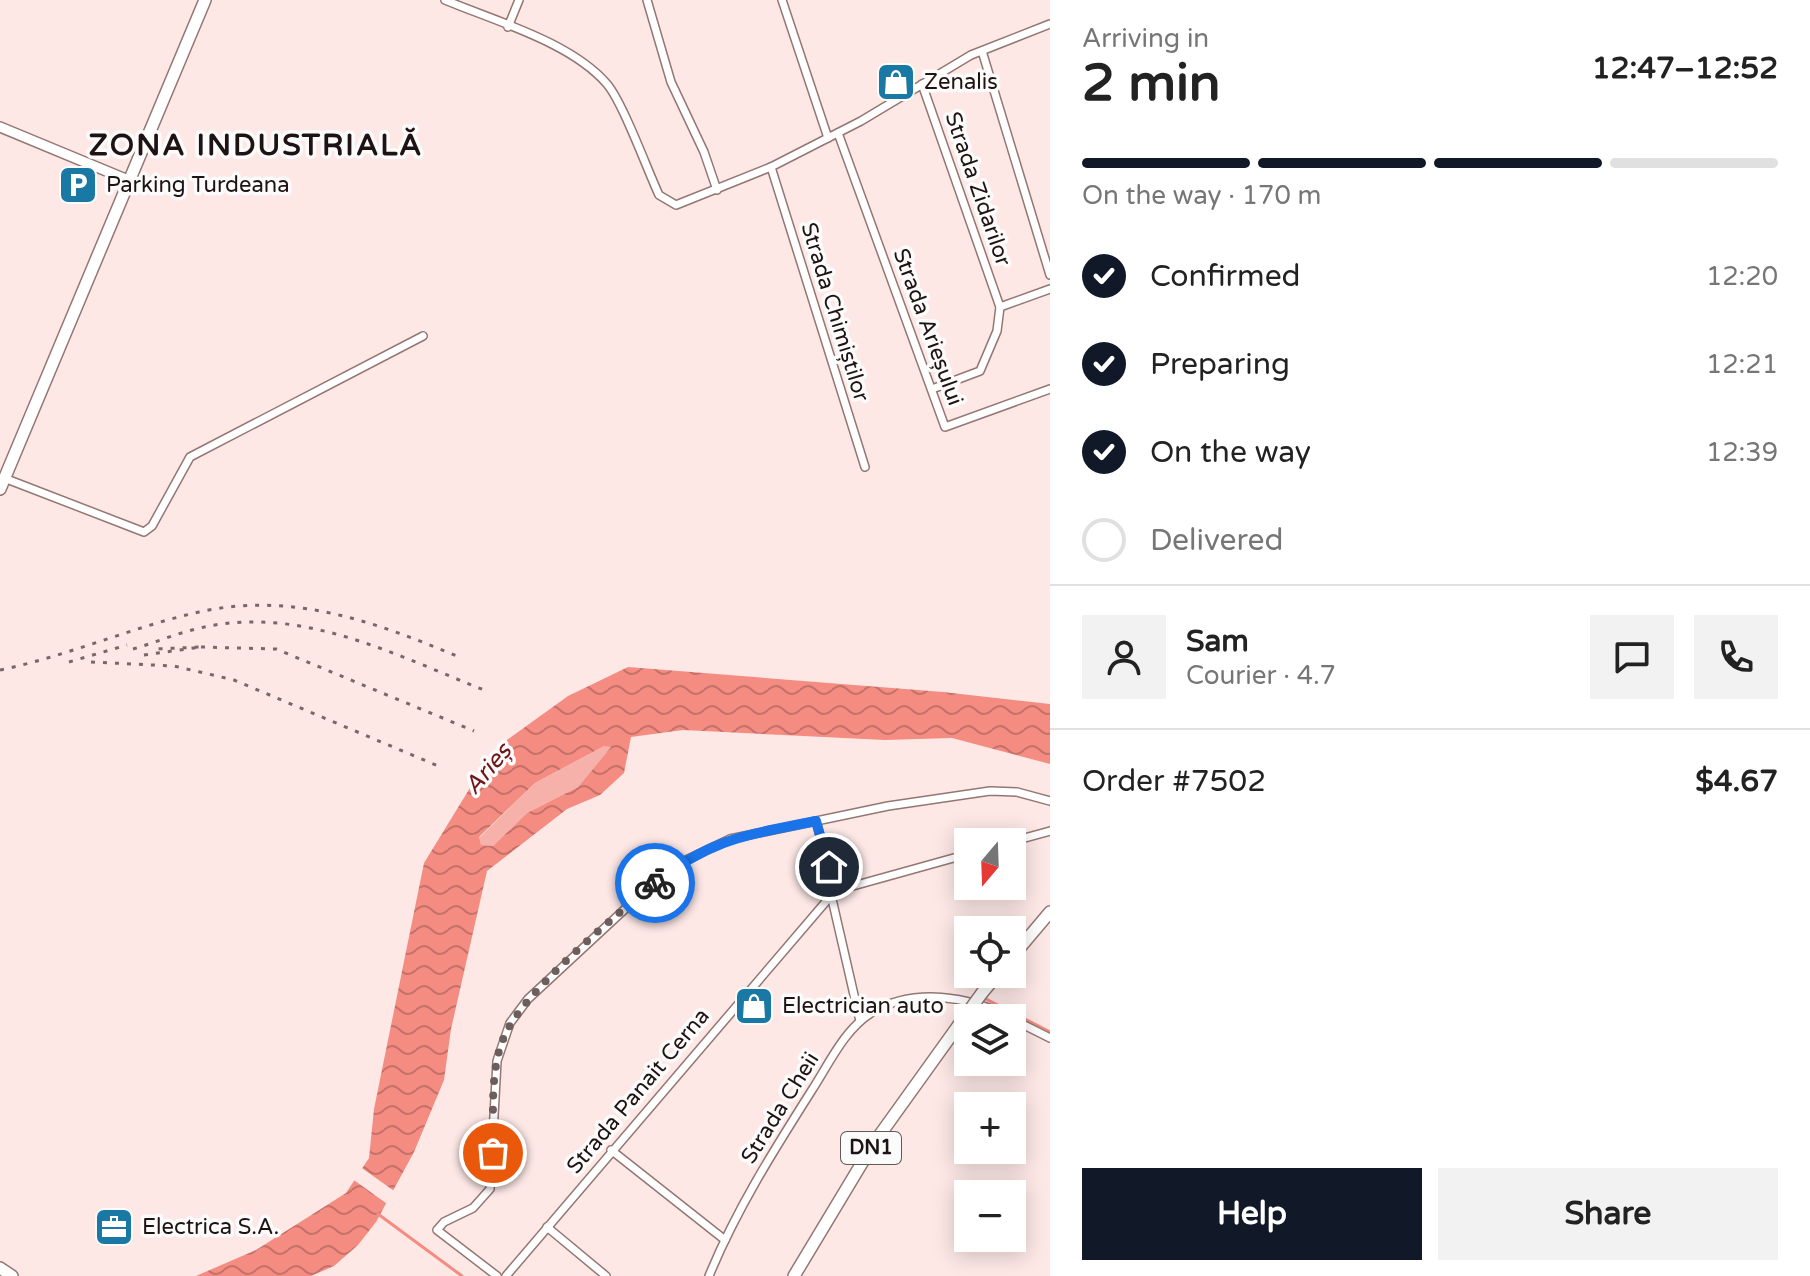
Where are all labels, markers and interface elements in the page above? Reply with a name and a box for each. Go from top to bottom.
text: Arriving in [1082,23,1209,54]
text: 12:47–12:52 [1592,50,1778,87]
text: 2 min [1082,52,1221,115]
shop icon: Zenalis [875,61,917,103]
place label: Zenalis [924,69,998,95]
street label: Strada Zidarilor [939,109,1017,270]
district label: ZONA INDUSTRIALĂ [89,127,423,164]
parking icon: Parking Turdeana [57,164,99,206]
place label: Parking Turdeana [106,172,290,198]
text: On the way · 170 m [1082,180,1321,211]
street label: Strada Chimiștilor [795,219,875,405]
street label: Strada Arieșului [888,245,968,409]
icon: check [1082,254,1126,298]
text: Confirmed [1150,258,1301,295]
text: 12:20 [1706,261,1778,292]
icon: check [1082,342,1126,386]
text: Preparing [1150,346,1290,383]
text: 12:21 [1706,349,1778,380]
icon: check [1082,430,1126,474]
text: On the way [1150,434,1311,471]
text: 12:39 [1706,437,1778,468]
text: Delivered [1150,522,1284,559]
button: person [1082,615,1166,699]
button: chat [1590,615,1674,699]
button: phone [1694,615,1778,699]
text: Sam [1186,623,1249,660]
text: Courier · 4.7 [1186,660,1336,691]
water label: Arieș [458,736,519,801]
text: Order #7502 [1082,763,1266,800]
text: $4.67 [1695,763,1778,800]
north arrow [954,828,1026,900]
map controls [954,828,1026,1252]
pin [795,833,863,901]
courier [615,843,695,923]
icon: home [807,845,851,889]
icon: bike [633,861,677,905]
button: locate [954,916,1026,988]
shop icon: Electrician auto [733,985,775,1027]
place label: Electrician auto [782,993,944,1019]
street label: Strada Panait Cerna [561,1003,715,1179]
button: layers [954,1004,1026,1076]
street label: Strada Cheii [736,1048,824,1168]
button: + [954,1092,1026,1164]
pin [459,1119,527,1187]
icon: bag [471,1131,515,1175]
road number: DN1 [841,1132,901,1164]
button: Help [1082,1168,1422,1260]
button: Share [1438,1168,1778,1260]
button: − [954,1180,1026,1252]
office icon: Electrica S.A. [93,1206,135,1248]
place label: Electrica S.A. [142,1214,279,1240]

